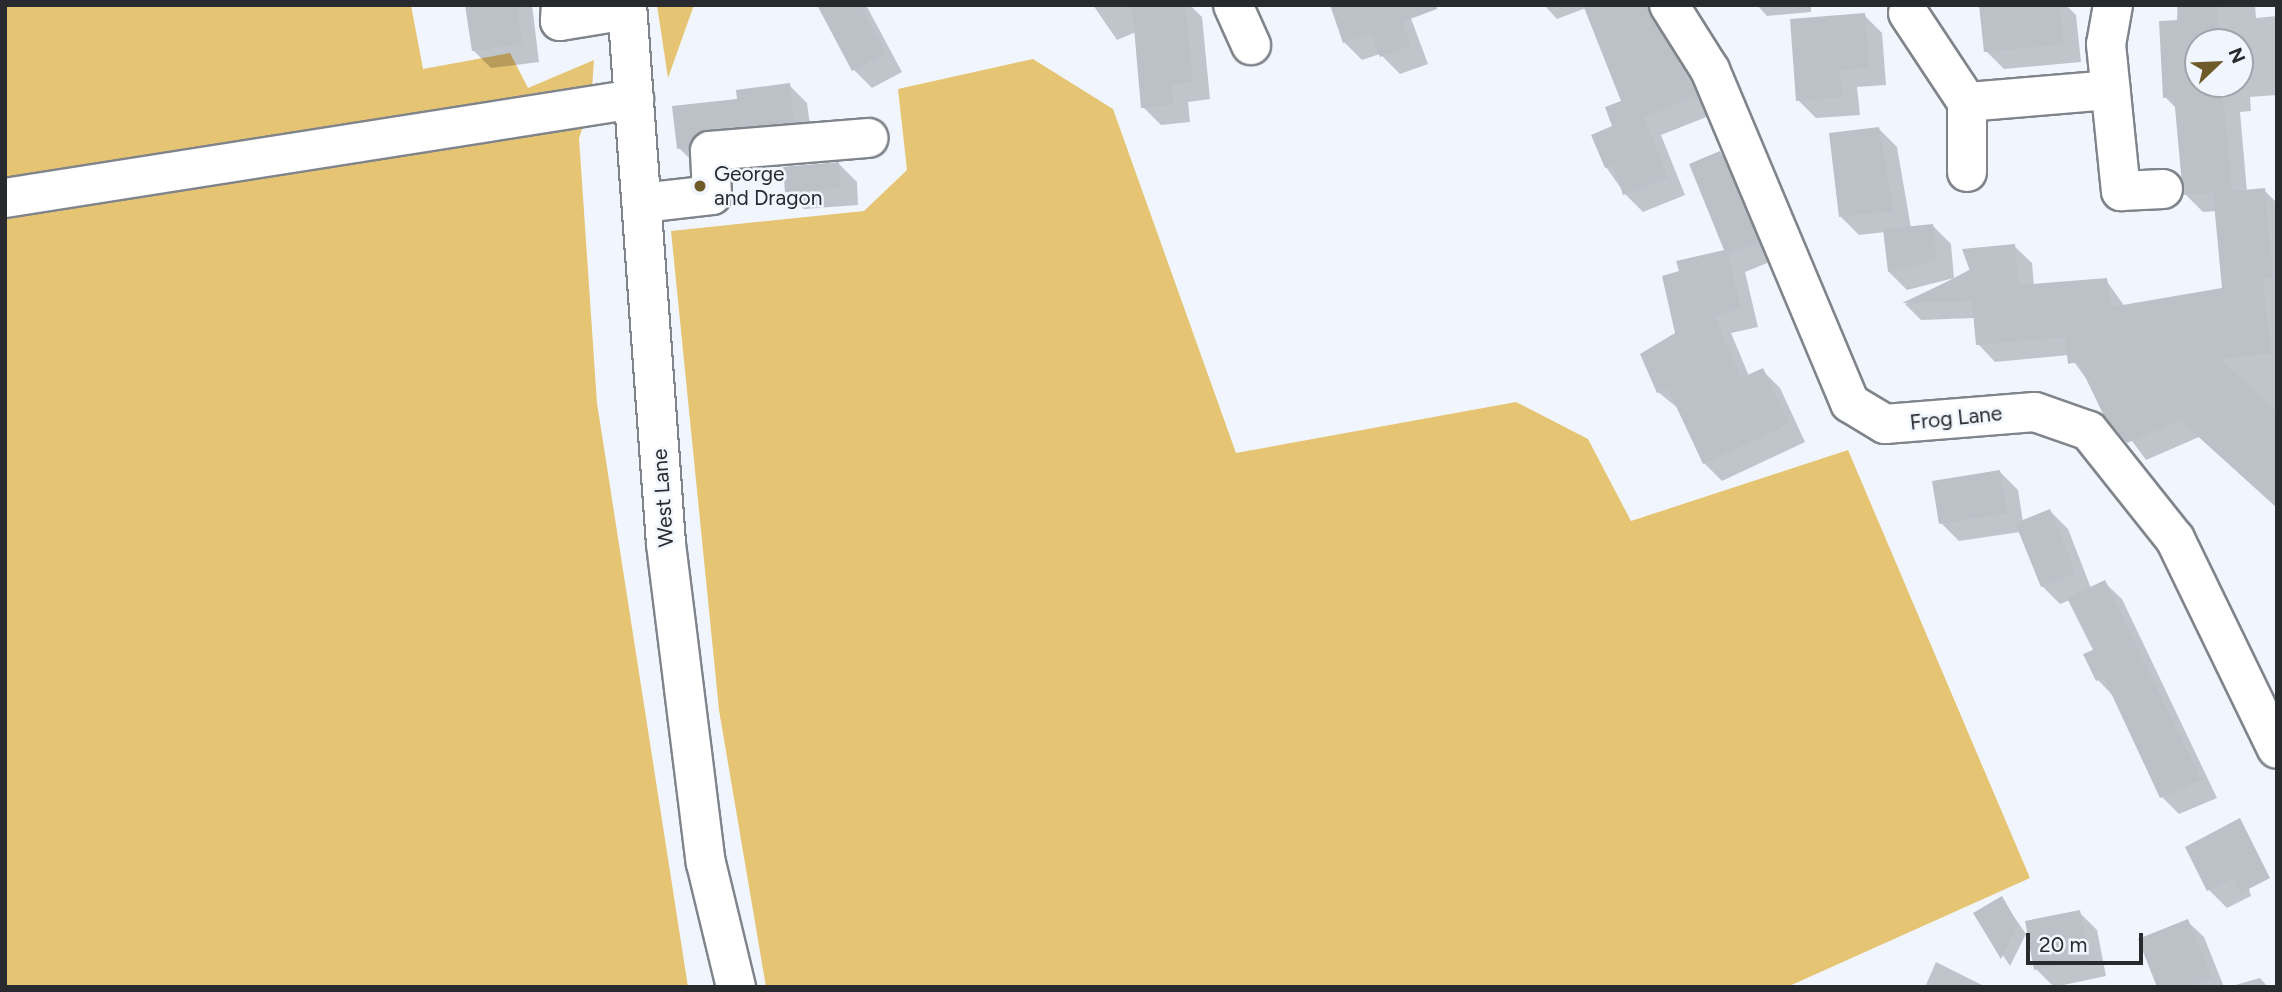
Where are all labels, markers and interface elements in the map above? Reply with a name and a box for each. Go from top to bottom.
north arrow [2184,28,2254,98]
text: N [2223,44,2250,67]
place label: George and Dragon [714,161,822,211]
marker: George and Dragon [692,178,708,194]
street label: Frog Lane [1909,401,2003,435]
street label: West Lane [647,448,679,548]
scale bar [2030,918,2147,962]
text: 20 m [2039,932,2087,957]

